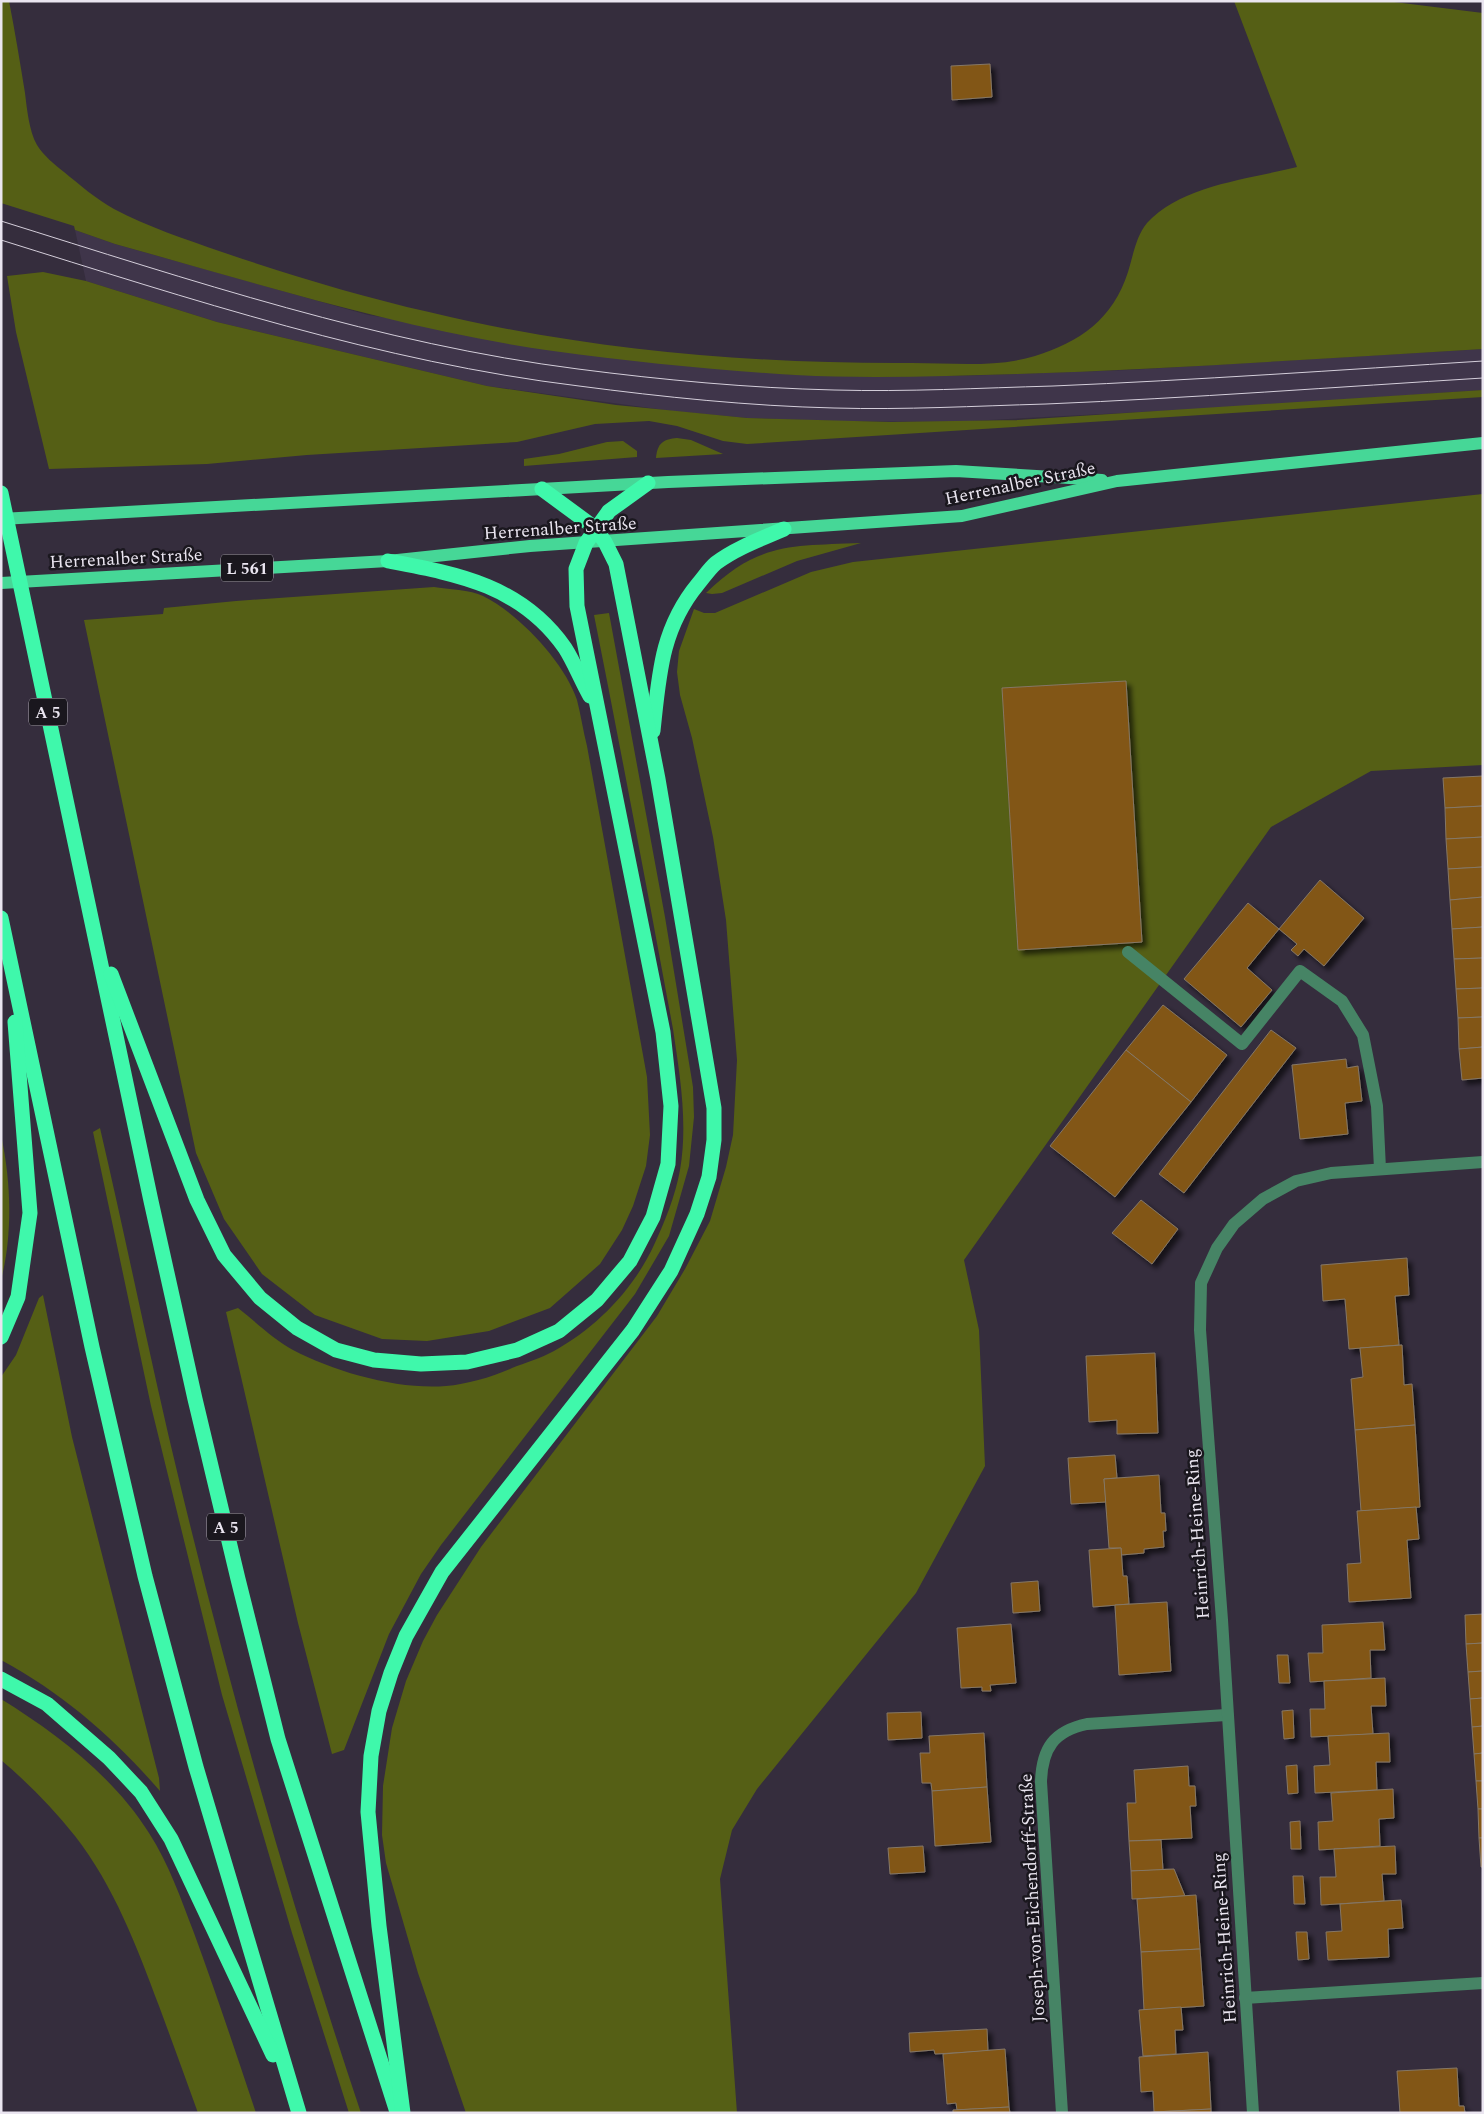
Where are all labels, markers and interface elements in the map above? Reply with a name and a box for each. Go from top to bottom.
street label: Herrenalber Straße [942,454,1098,513]
street label: Herrenalber Straße [483,510,637,547]
street label: Herrenalber Straße [49,541,203,576]
road number: L 561 [221,554,273,582]
road number: A 5 [29,699,67,726]
street label: Heinrich-Heine-Ring [1178,1448,1217,1620]
road number: A 5 [207,1514,245,1540]
street label: Joseph-von-Eichendorff-Straße [1012,1773,1053,2023]
street label: Heinrich-Heine-Ring [1205,1852,1244,2024]

